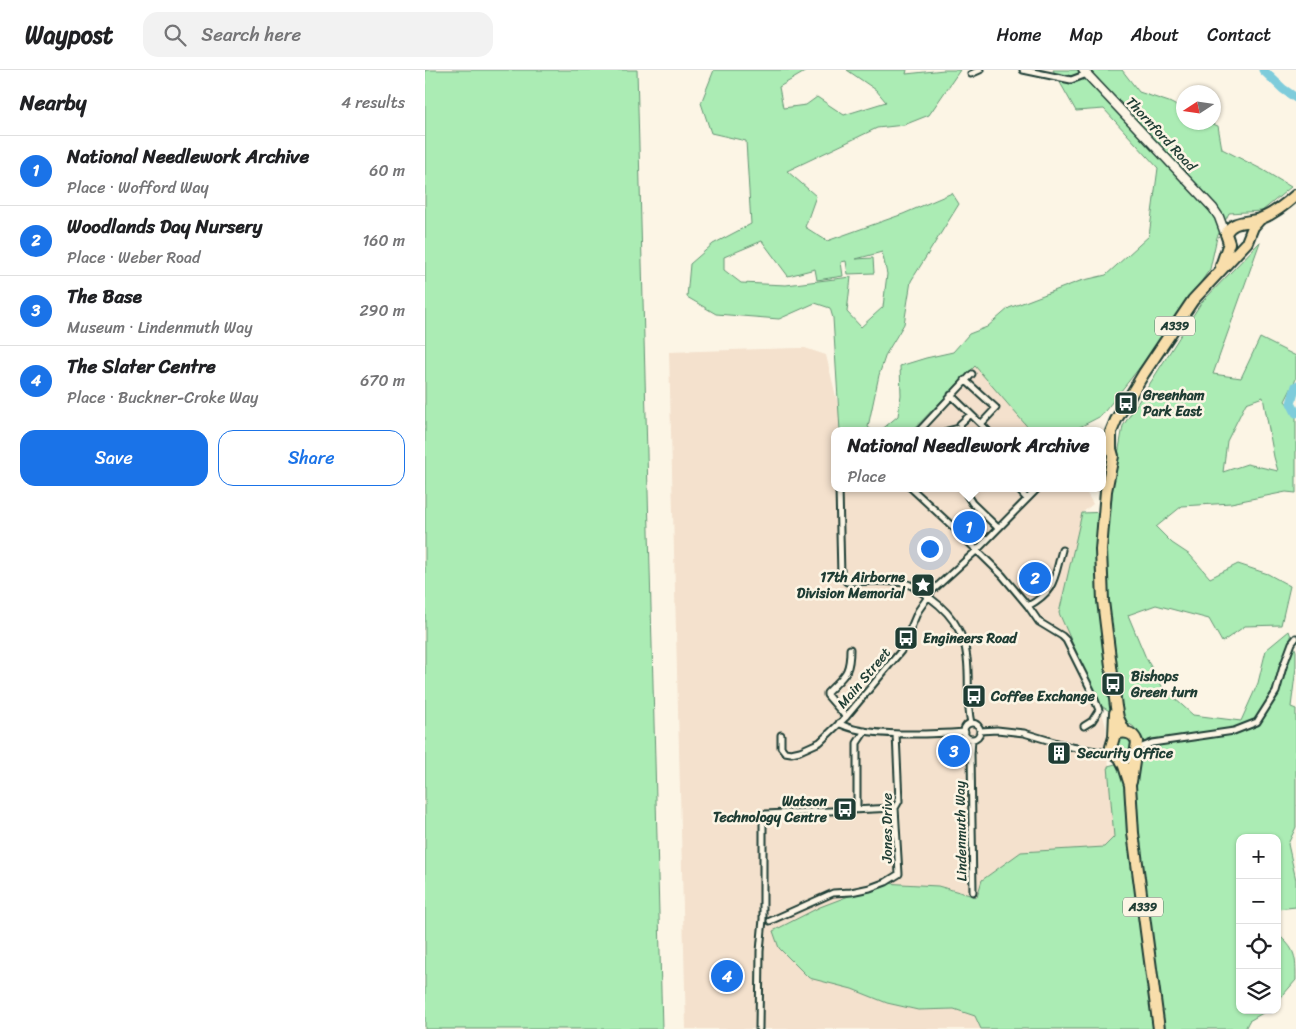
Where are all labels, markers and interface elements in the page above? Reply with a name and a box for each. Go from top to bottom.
search box [143,12,493,57]
text: Waypost [25,14,113,56]
text: Search here [201,18,301,51]
text: Home [997,19,1042,51]
text: Map [1070,19,1103,51]
text: About [1131,19,1179,51]
text: Contact [1207,19,1271,51]
icon: search [161,21,189,49]
text: Nearby [20,84,86,122]
north arrow [1176,85,1221,130]
text: 4 results [341,88,405,117]
street label: Thornford Road [1119,91,1204,179]
text: National Needlework Archive [67,140,309,173]
text: 1 [33,156,39,185]
text: 60 m [369,156,405,185]
text: Place · Wofford Way [67,173,209,202]
text: Woodlands Day Nursery [67,210,262,243]
text: 2 [31,226,41,255]
text: 160 m [362,226,405,255]
text: Place · Weber Road [67,243,201,272]
text: The Base [67,280,142,313]
text: 3 [32,296,40,325]
text: 290 m [359,296,405,325]
text: Museum · Lindenmuth Way [67,313,253,342]
road number: A339 [1155,317,1195,336]
text: The Slater Centre [67,350,216,383]
text: 4 [31,366,41,395]
text: 670 m [360,366,405,395]
text: Place · Buckner-Croke Way [67,383,258,412]
place label: Greenham Park East [1142,383,1205,424]
bus stop icon: Greenham Park East [1113,390,1139,416]
popup [831,427,1106,492]
text: National Needlework Archive [847,429,1090,462]
button: Save [20,430,208,486]
button: Share [218,430,405,486]
text: Place [847,462,886,491]
pin: 1 [953,508,985,546]
your location [917,536,943,562]
pin: 2 [1019,559,1051,597]
place label: 17th Airborne Division Memorial [797,565,906,606]
place icon: 17th Airborne Division Memorial [910,572,936,598]
bus stop icon: Engineers Road [893,625,919,651]
place label: Engineers Road [923,626,1018,651]
street label: Main Street [831,642,897,714]
place label: Bishops Green turn [1130,664,1198,705]
bus stop icon: Bishops Green turn [1100,671,1126,697]
bus stop icon: Coffee Exchange [961,683,987,709]
place label: Coffee Exchange [990,684,1096,709]
pin: 3 [938,732,970,770]
building icon: Security Office [1046,740,1072,766]
place label: Security Office [1076,741,1174,766]
street label: Lindenmuth Way [948,780,974,881]
place label: Watson Technology Centre [713,789,828,830]
street label: Jones Drive [875,793,900,864]
bus stop icon: Watson Technology Centre [832,796,858,822]
map controls [1236,834,1281,1014]
button: + [1236,834,1281,879]
button: − [1236,879,1281,924]
road number: A339 [1123,898,1163,916]
button: locate [1236,924,1281,969]
pin: 4 [711,957,743,995]
button: layers [1236,969,1281,1014]

